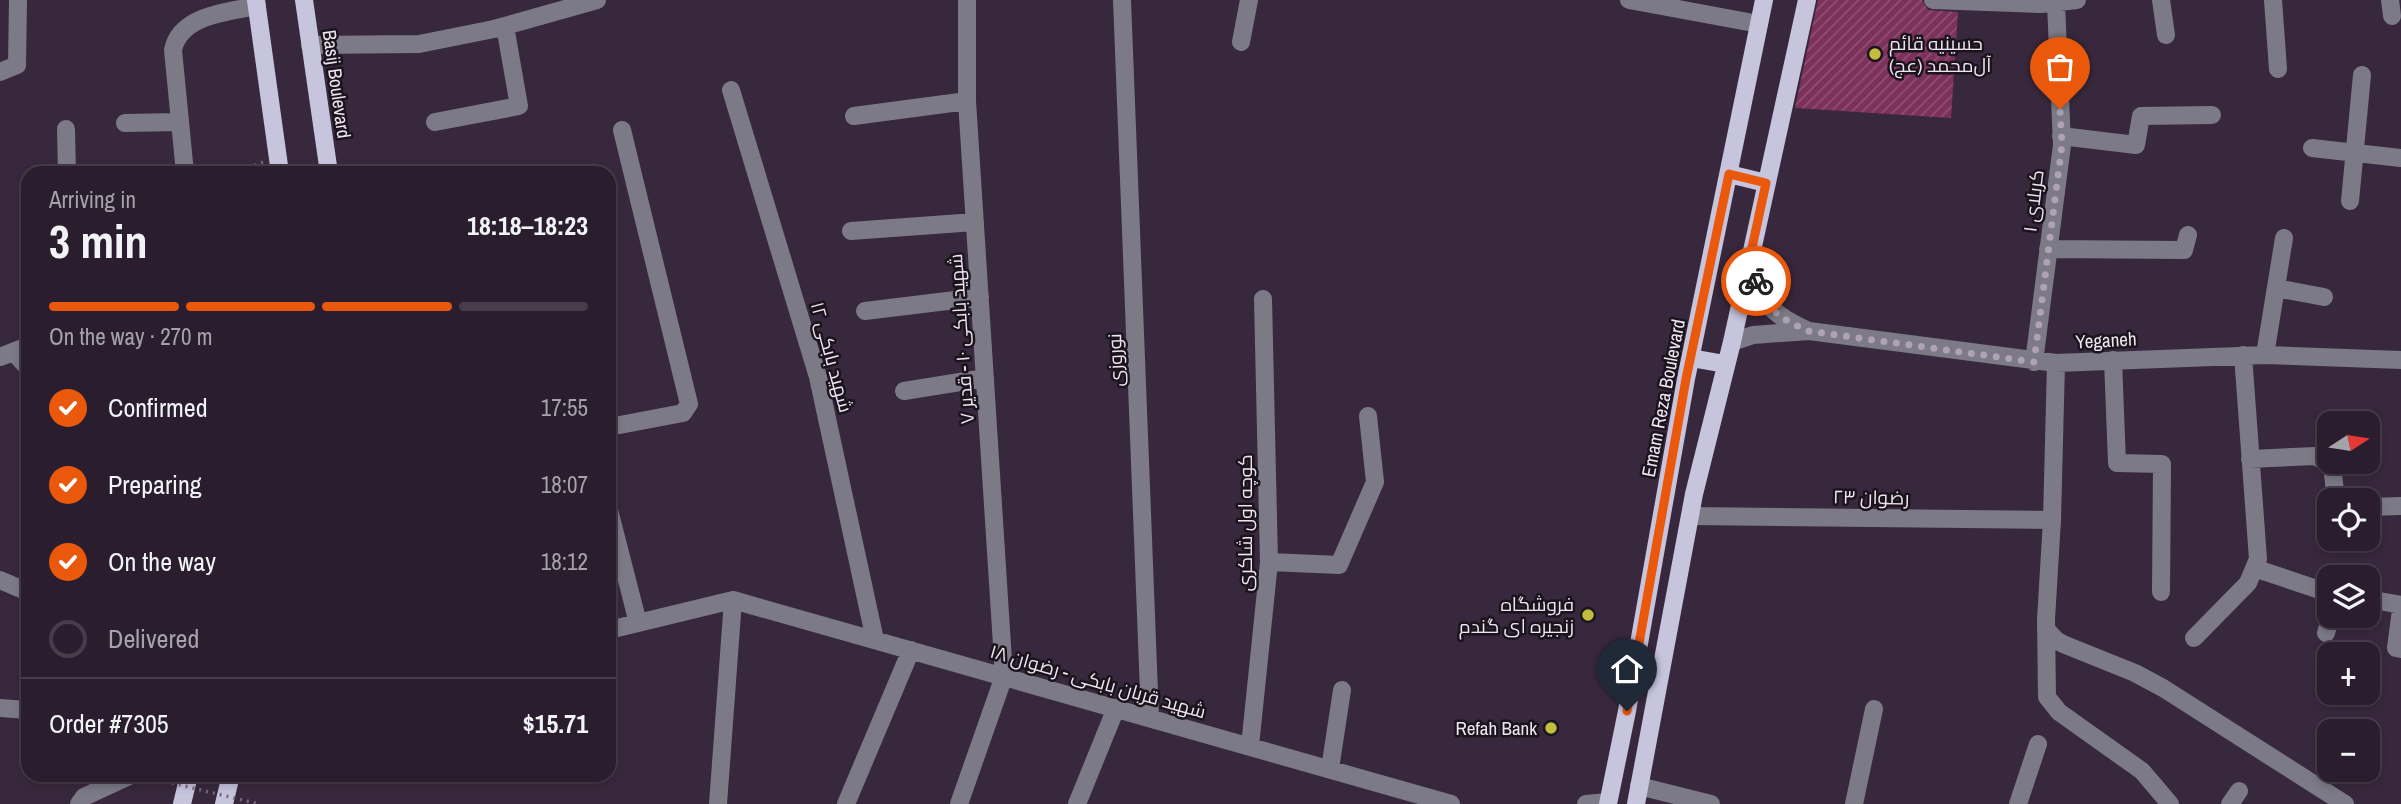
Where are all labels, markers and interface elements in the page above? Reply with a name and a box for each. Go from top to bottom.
street label: Basij Boulevard [317,28,357,140]
place label: حسینیه قائم آل‌محمد (عج) [1889,30,1991,79]
pin [2030,37,2090,109]
marker: حسینیه قائم آل‌محمد (عج) [1867,46,1883,62]
icon: bag [2041,48,2079,86]
street label: کربلای ۱ [2016,168,2050,234]
text: Arriving in [49,184,136,215]
text: 18:18–18:23 [467,208,588,243]
text: 3 min [49,210,148,272]
courier [1721,246,1791,316]
street label: شهید بابکی ۱۰ - قدیر ۷ [942,253,980,425]
icon: bike [1737,262,1775,300]
street label: شهید بابکی ۱۲ [805,299,859,415]
street label: Emam Reza Boulevard [1635,317,1691,479]
text: On the way · 270 m [49,321,213,352]
street label: Yeganeh [2075,325,2137,355]
street label: نوروزی [1101,333,1129,387]
icon: check [49,389,87,427]
text: Confirmed [108,390,208,425]
text: 17:55 [541,392,588,423]
north arrow [2317,411,2380,474]
map controls [2317,411,2380,782]
street label: کوچه اول شاکری [1232,454,1258,592]
icon: check [49,466,87,504]
text: Preparing [108,467,202,502]
text: 18:07 [541,469,588,500]
street label: رضوان ۲۳ [1833,483,1909,511]
button: locate [2317,488,2380,551]
icon: check [49,543,87,581]
text: On the way [108,544,216,579]
text: 18:12 [541,546,588,577]
button: layers [2317,565,2380,628]
place label: فروشگاه زنجیره ای گندم [1459,591,1574,640]
marker: فروشگاه زنجیره ای گندم [1580,607,1596,623]
text: Delivered [108,621,199,656]
street label: شهید قربان بابکی - رضوان ۱۸ [987,638,1209,724]
pin [1597,639,1657,711]
button: + [2317,642,2380,705]
icon: home [1608,650,1646,688]
text: Order #7305 [49,706,169,741]
text: $15.71 [523,706,588,741]
place label: Refah Bank [1456,715,1537,741]
button: − [2317,719,2380,782]
marker: Refah Bank [1543,720,1559,736]

